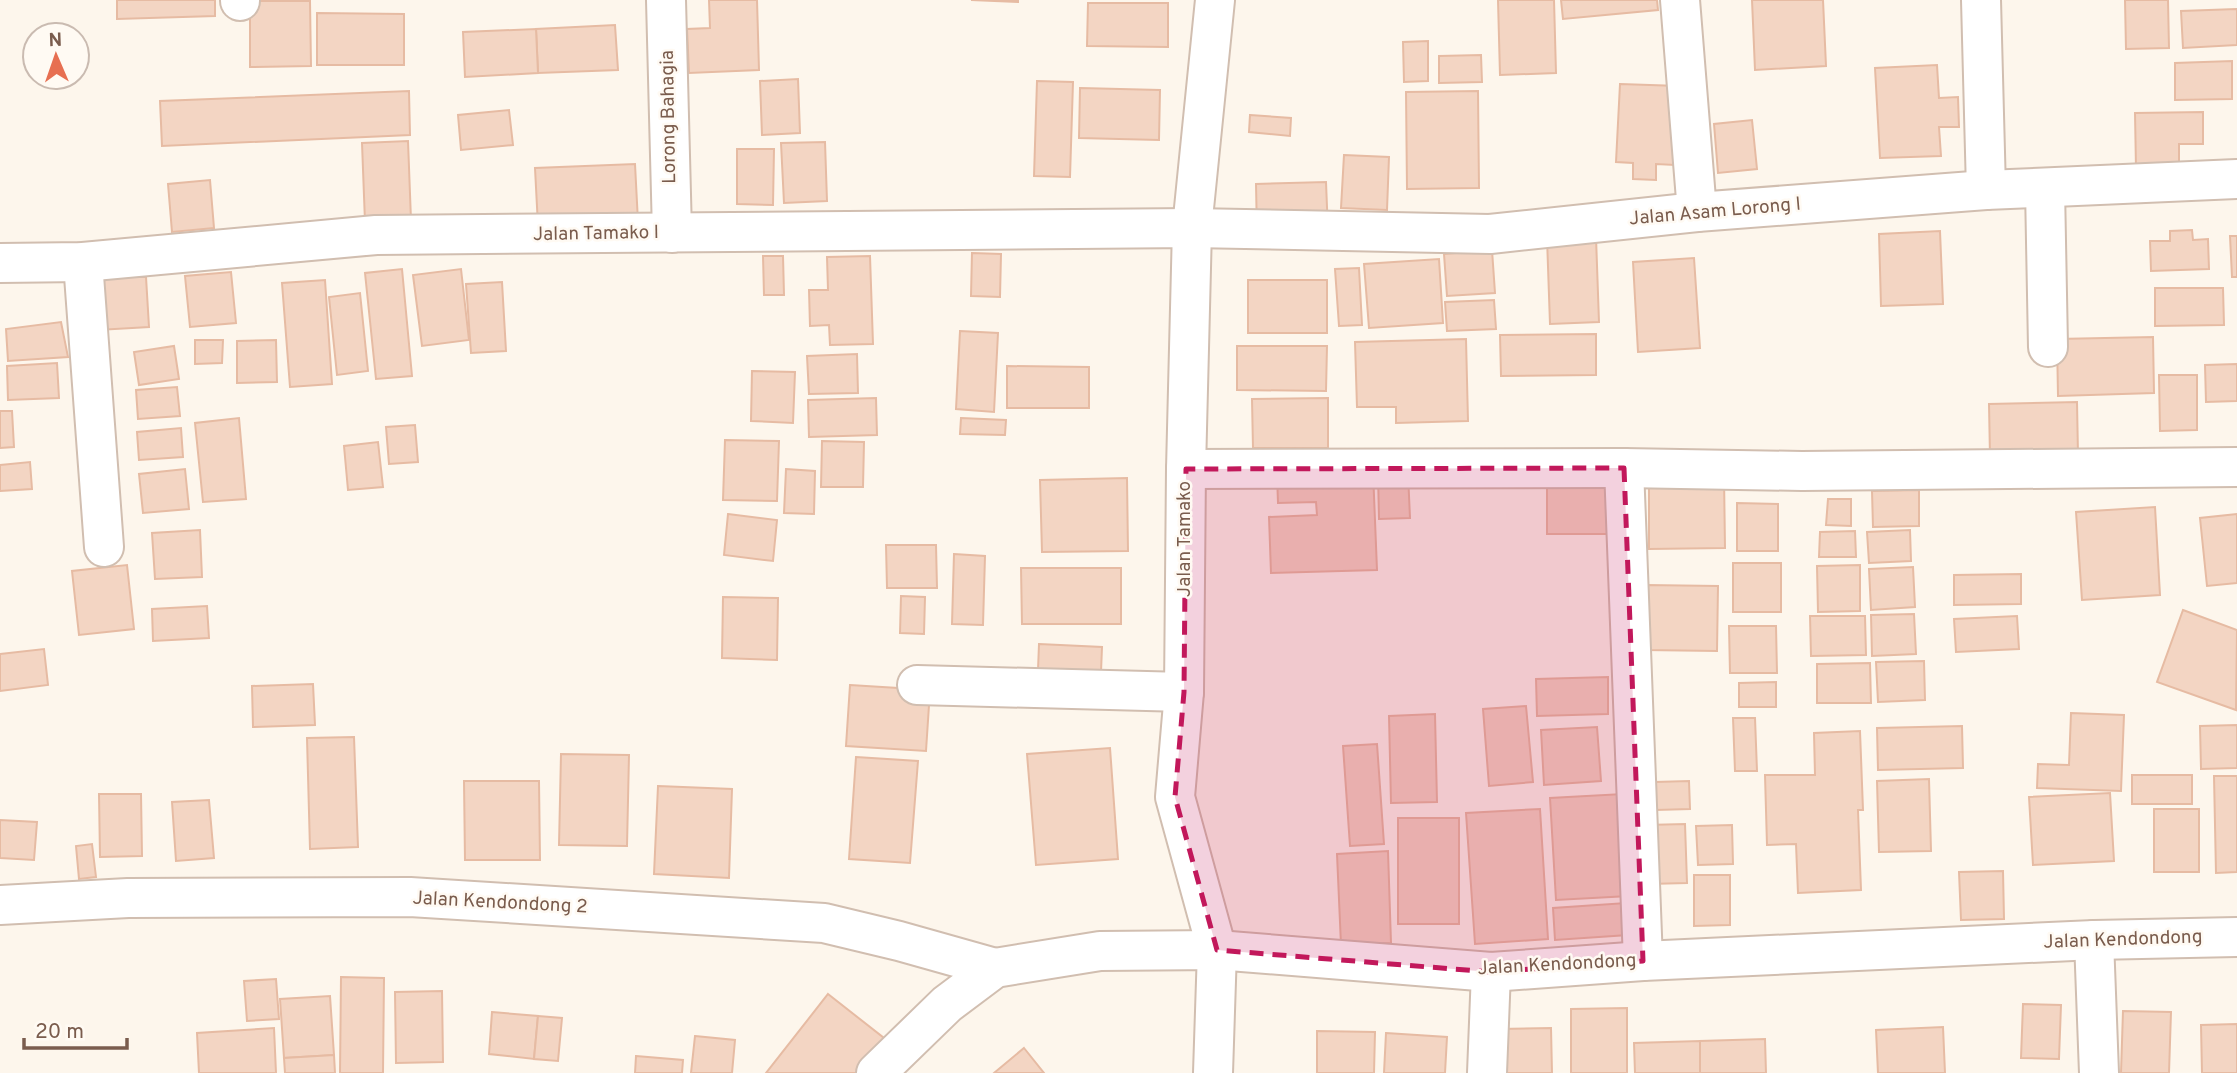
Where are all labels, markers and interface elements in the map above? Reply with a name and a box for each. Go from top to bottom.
north arrow [21,21,91,91]
text: N [48,29,63,53]
street label: Lorong Bahagia [656,50,682,184]
street label: Jalan Asam Lorong I [1628,193,1802,231]
street label: Jalan Tamako I [533,221,659,247]
street label: Jalan Tamako [1173,481,1197,597]
street label: Jalan Kendondong 2 [412,886,588,920]
street label: Jalan Kendondong [2043,925,2203,955]
street label: Jalan Kendondong [1477,949,1637,981]
scale bar [24,1006,128,1050]
text: 20 m [35,1019,84,1046]

